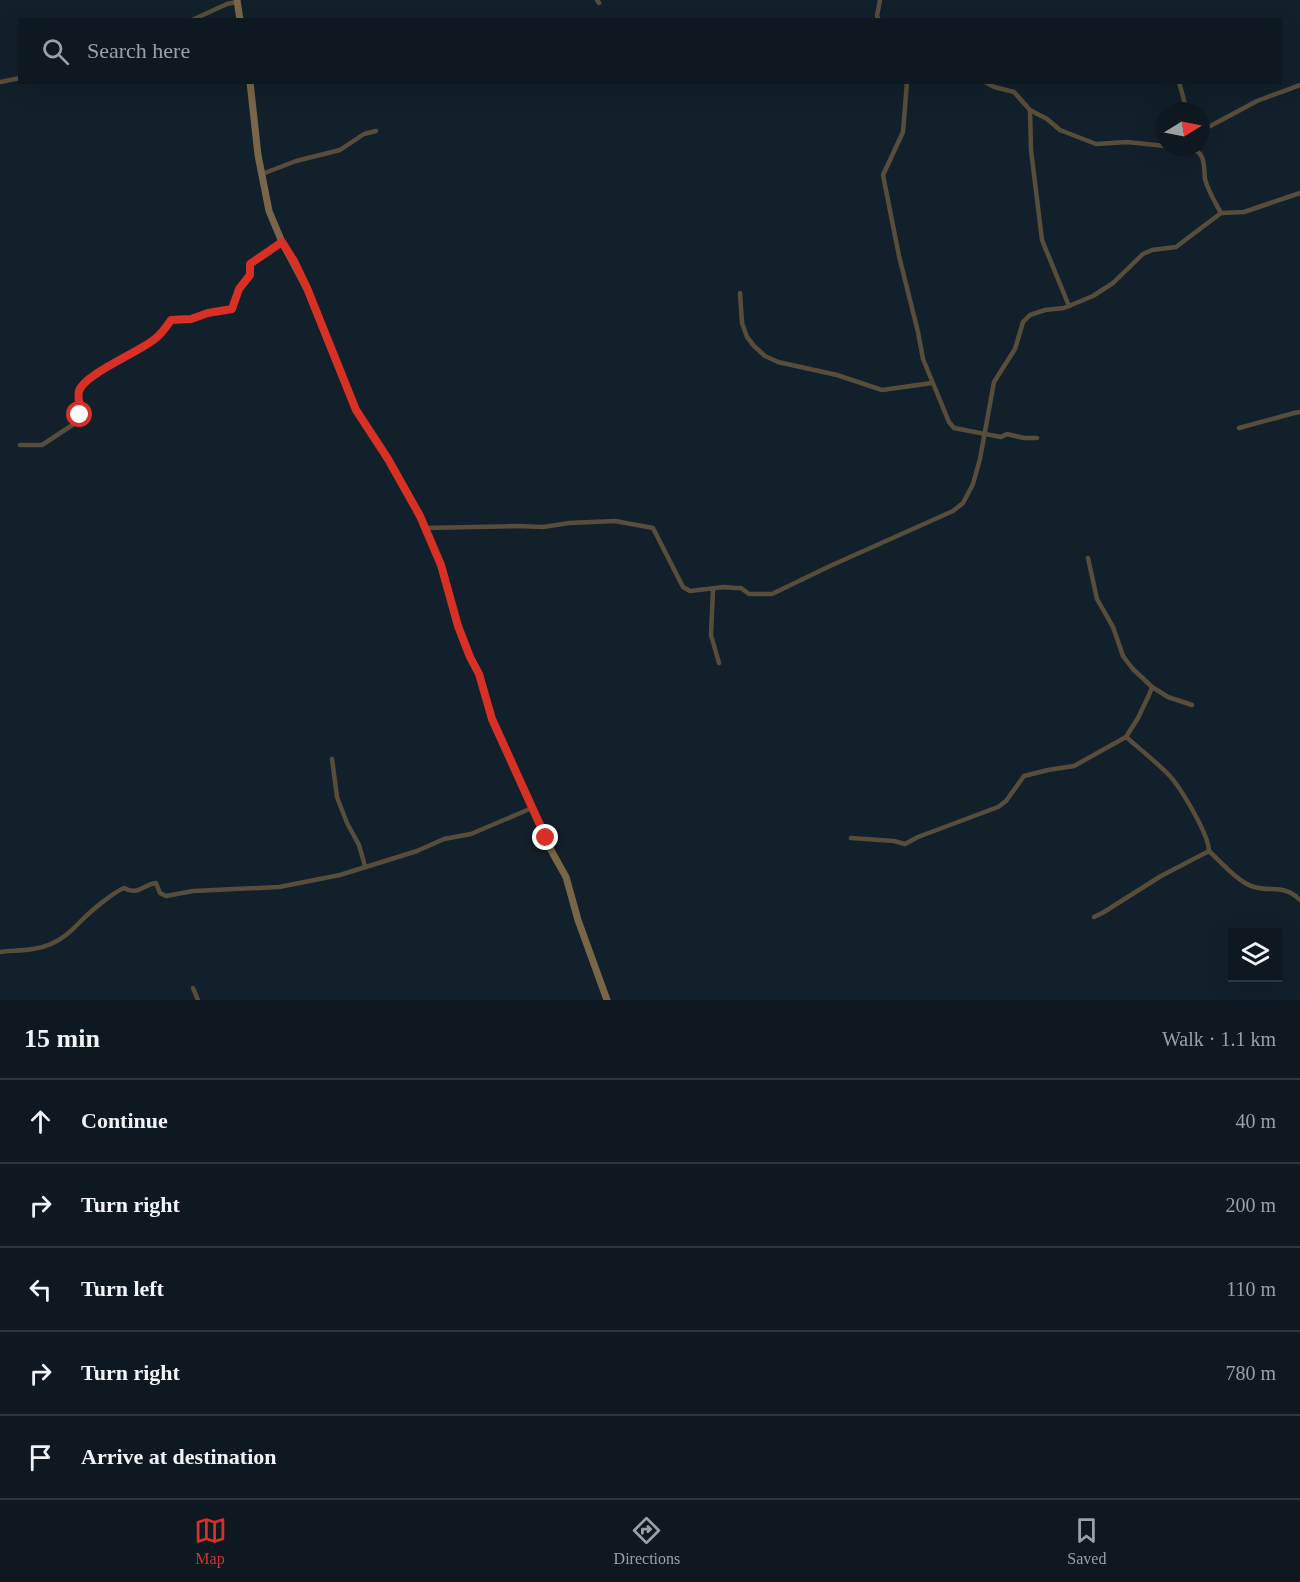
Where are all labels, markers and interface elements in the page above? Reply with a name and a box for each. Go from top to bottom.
search box [18,18,1282,84]
icon: search [39,35,72,68]
text: Search here [87,38,190,63]
north arrow [1156,102,1210,156]
route start [66,401,92,427]
route end [532,824,558,850]
map controls [1228,928,1282,982]
button: layers [1228,928,1282,982]
text: 15 min [24,1024,100,1053]
text: Walk · 1.1 km [1162,1028,1276,1050]
icon: ahead [24,1105,57,1138]
text: Continue [81,1108,168,1133]
text: 40 m [1235,1110,1276,1132]
icon: right [24,1189,57,1222]
text: Turn right [81,1192,180,1217]
text: 200 m [1225,1194,1276,1216]
icon: left [24,1273,57,1306]
text: Turn left [81,1276,164,1301]
text: 110 m [1226,1278,1276,1300]
icon: right [24,1357,57,1390]
text: Turn right [81,1360,180,1385]
text: 780 m [1225,1362,1276,1384]
icon: arrive [24,1441,57,1474]
text: Arrive at destination [81,1444,277,1469]
tab: Map [194,1514,227,1568]
tab: Directions [614,1514,680,1568]
tab: Saved [1067,1514,1106,1568]

